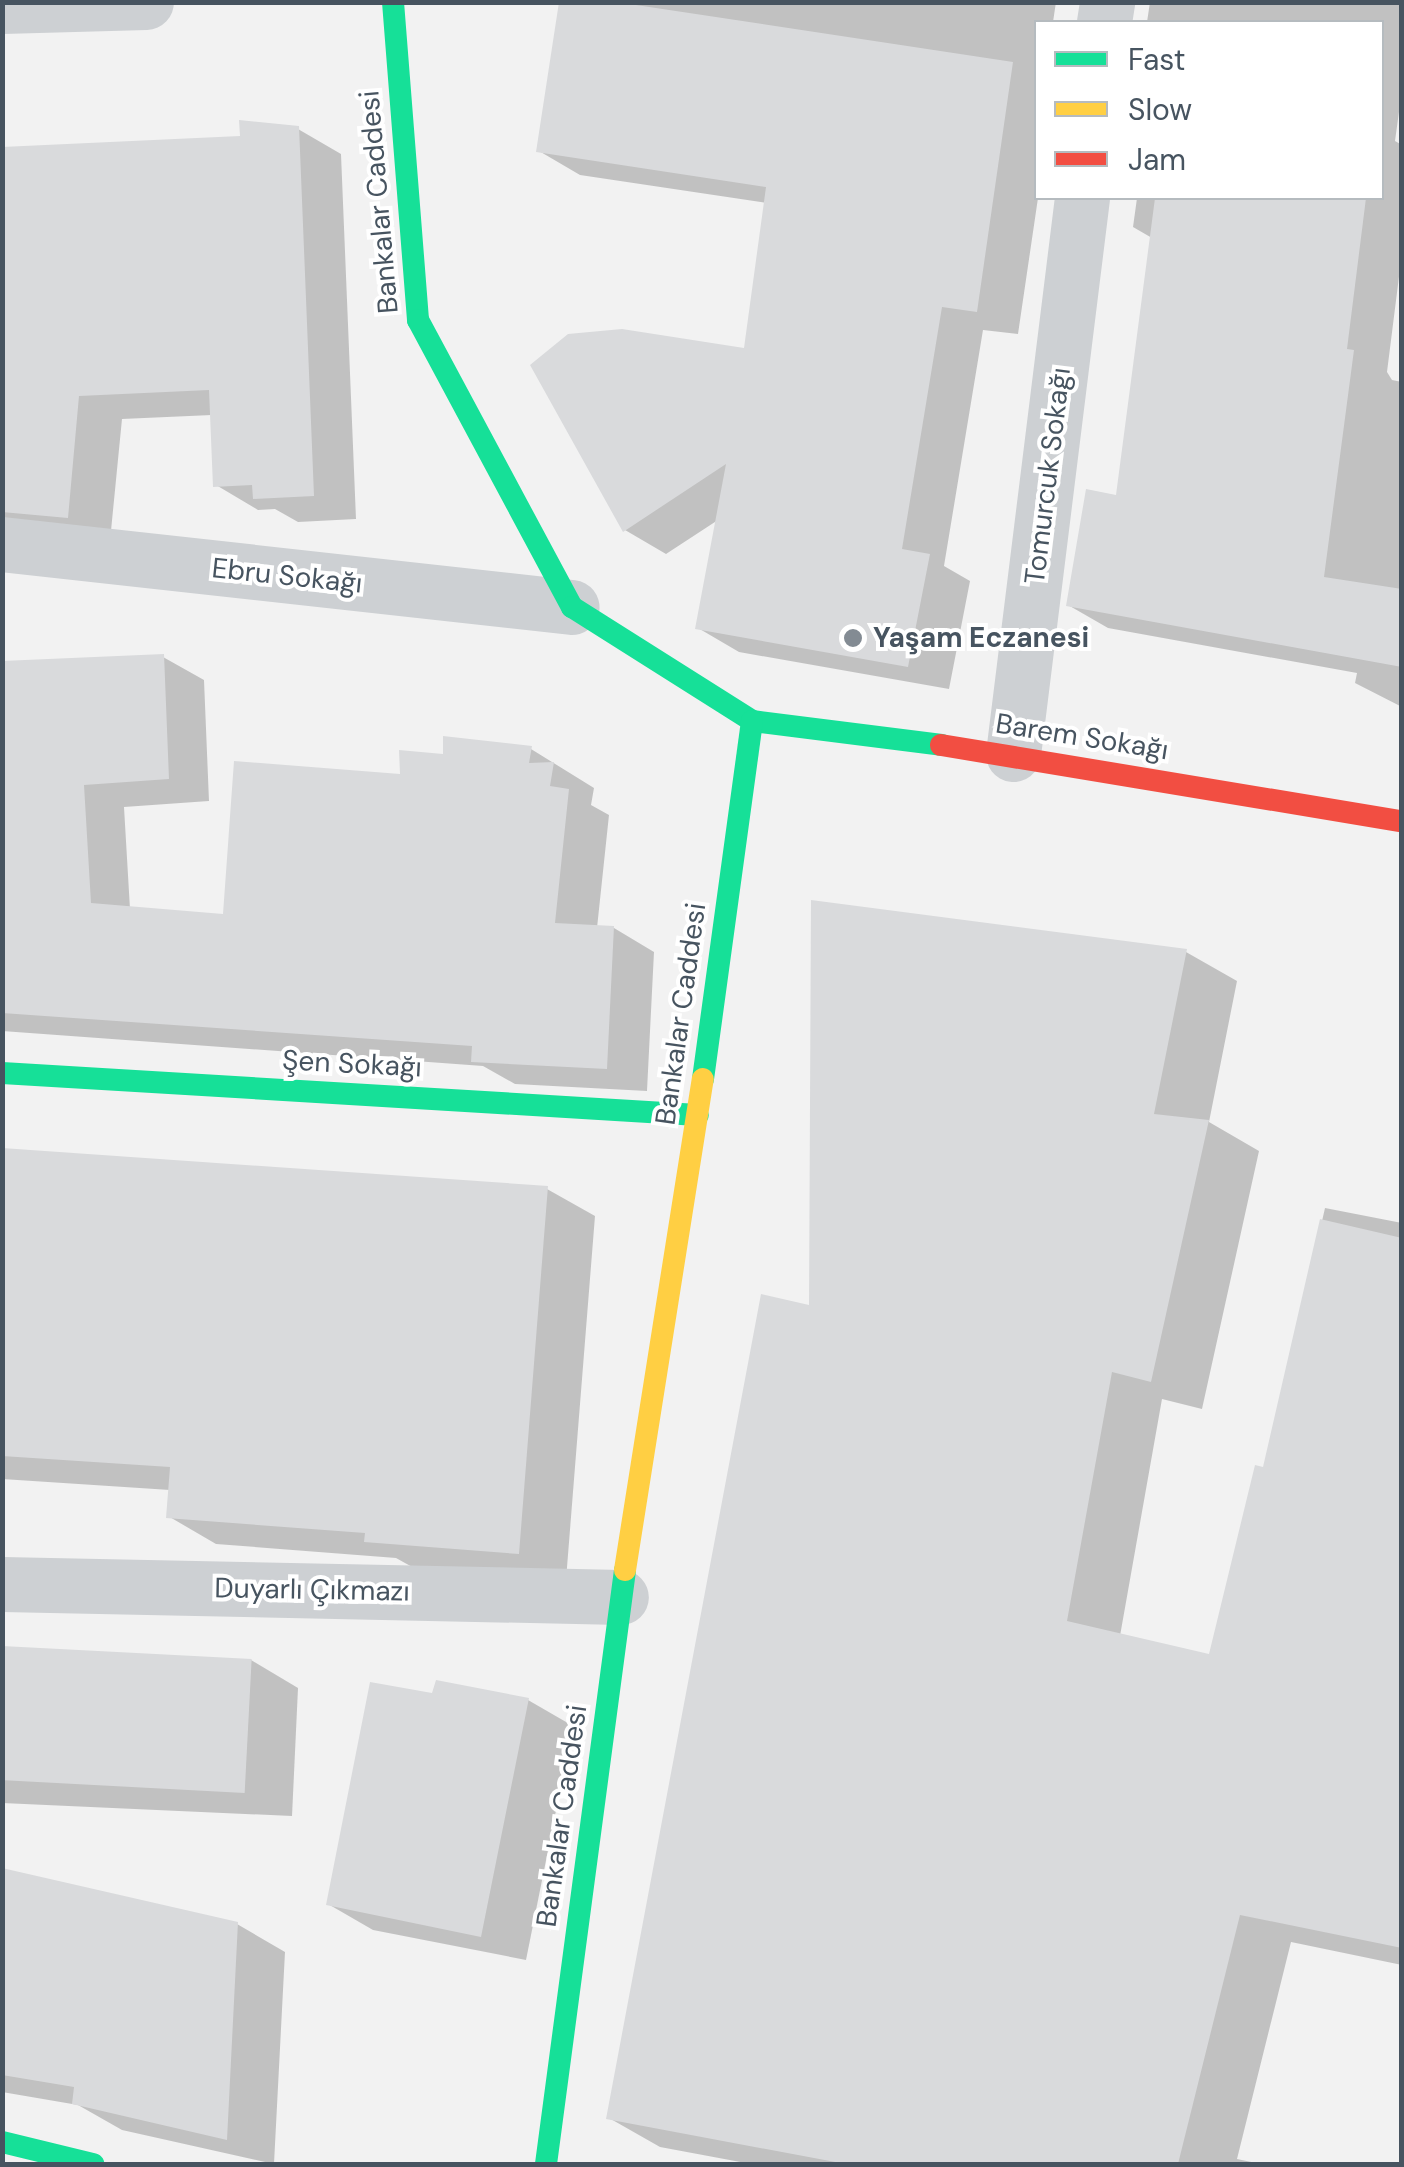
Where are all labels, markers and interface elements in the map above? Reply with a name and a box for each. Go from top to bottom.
legend [1034,20,1384,200]
text: Fast [1128,40,1186,79]
street label: Bankalar Caddesi [353,89,405,315]
text: Slow [1128,90,1192,129]
text: Jam [1128,140,1186,179]
street label: Tomurcuk Sokağı [1018,366,1078,586]
street label: Ebru Sokağı [210,551,364,601]
place label: Yaşam Eczanesi [873,621,1089,655]
marker: Yaşam Eczanesi [842,627,864,649]
street label: Barem Sokağı [993,707,1171,767]
street label: Bankalar Caddesi [649,901,713,1127]
street label: Şen Sokağı [281,1044,423,1084]
street label: Duyarlı Çıkmazı [214,1571,410,1609]
street label: Bankalar Caddesi [530,1703,594,1929]

